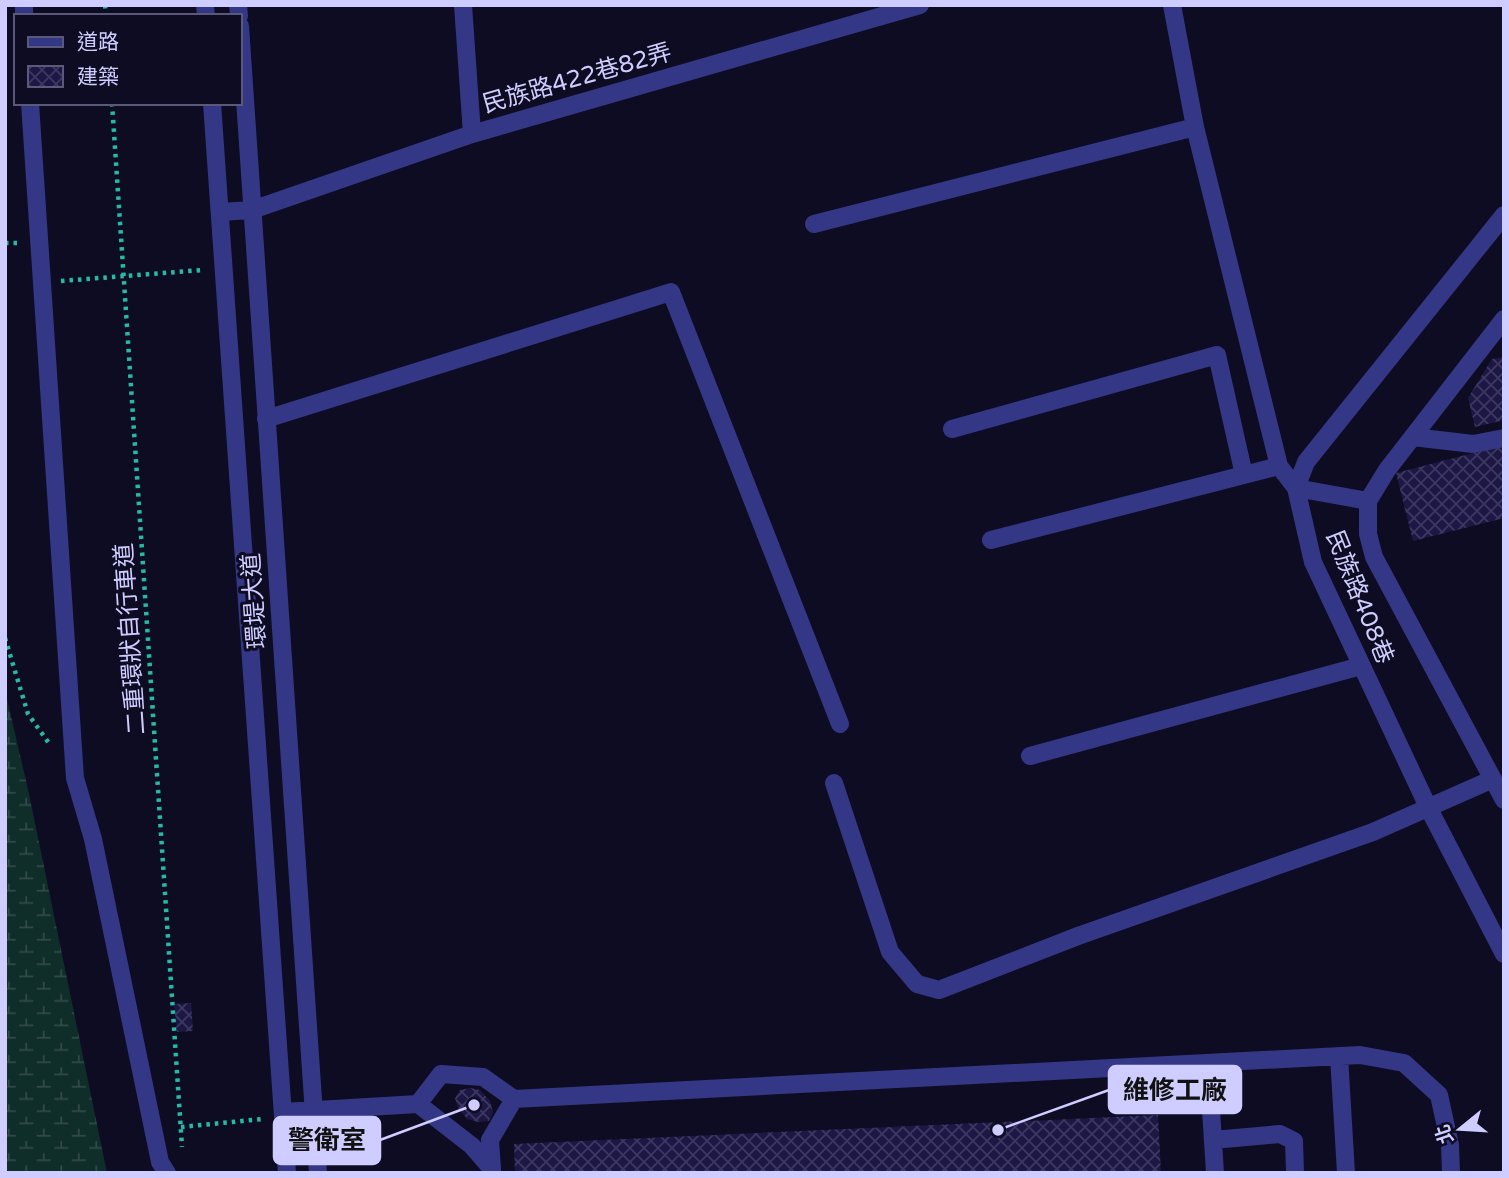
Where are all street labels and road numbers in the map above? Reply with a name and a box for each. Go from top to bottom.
street label: 民族路422巷82弄 [479,38,675,119]
street label: 民族路408巷 [1320,526,1399,668]
street label: 二重環狀自行車道 [109,542,152,736]
street label: 環堤大道 [237,552,272,650]

